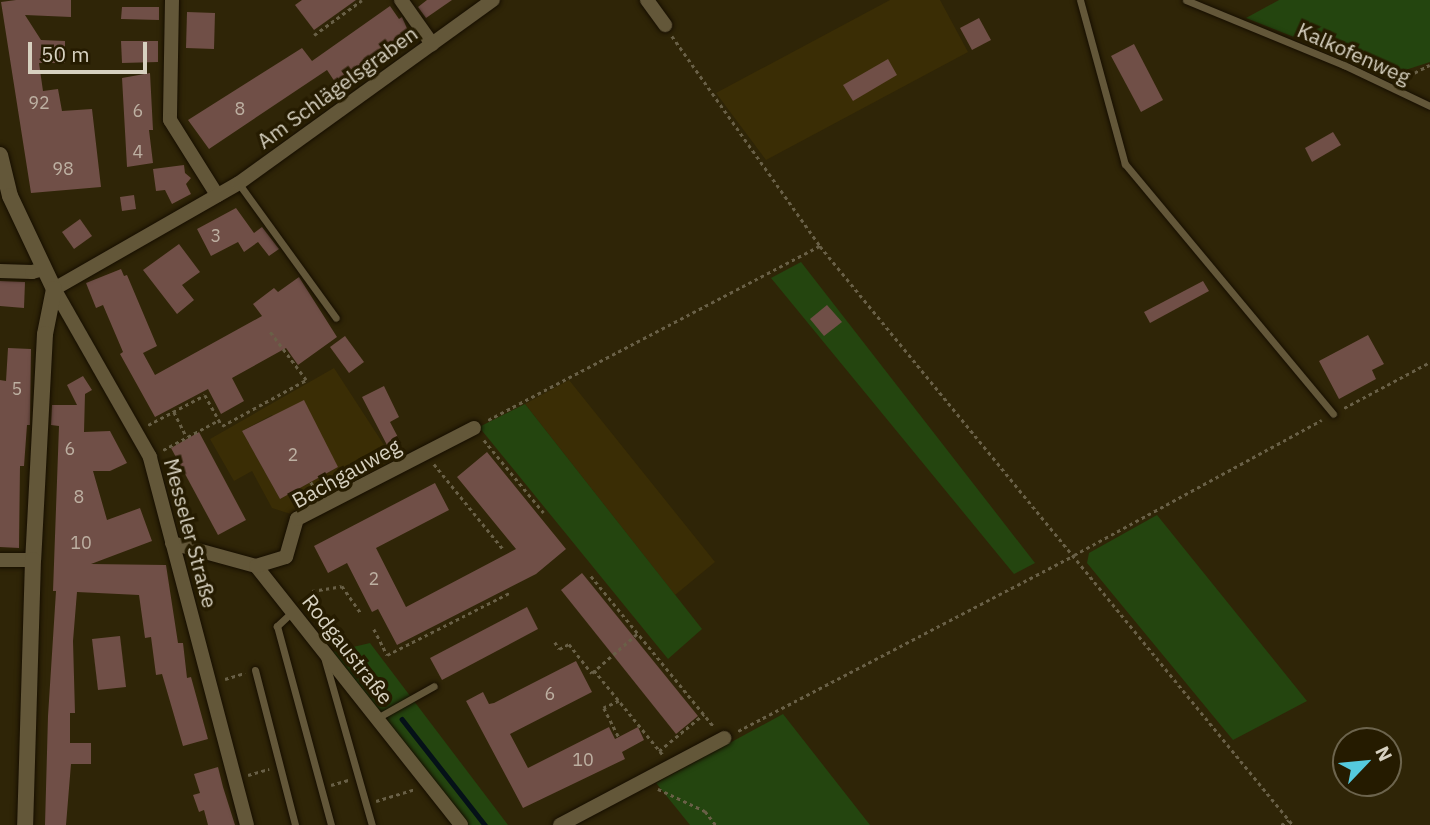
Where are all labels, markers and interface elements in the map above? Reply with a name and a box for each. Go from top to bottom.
street label: Kalkofenweg [1294,17,1414,89]
street label: Am Schlägelsgraben [252,20,422,154]
scale bar [32,28,150,72]
text: 50 m [41,40,90,68]
house number: 92 [28,92,50,114]
house number: 8 [235,98,245,120]
house number: 6 [133,100,143,122]
house number: 4 [133,141,143,163]
house number: 98 [52,158,74,180]
house number: 3 [211,225,221,247]
house number: 5 [12,378,22,400]
street label: Bachgauweg [287,433,405,513]
house number: 6 [65,438,75,460]
house number: 2 [288,444,298,466]
street label: Messeler Straße [159,455,223,611]
house number: 8 [74,486,84,508]
house number: 10 [70,532,92,554]
house number: 2 [369,568,379,590]
street label: Rodgaustraße [297,589,399,709]
house number: 6 [545,683,555,705]
north arrow [1332,727,1402,797]
text: N [1370,742,1398,765]
house number: 10 [572,749,594,771]

